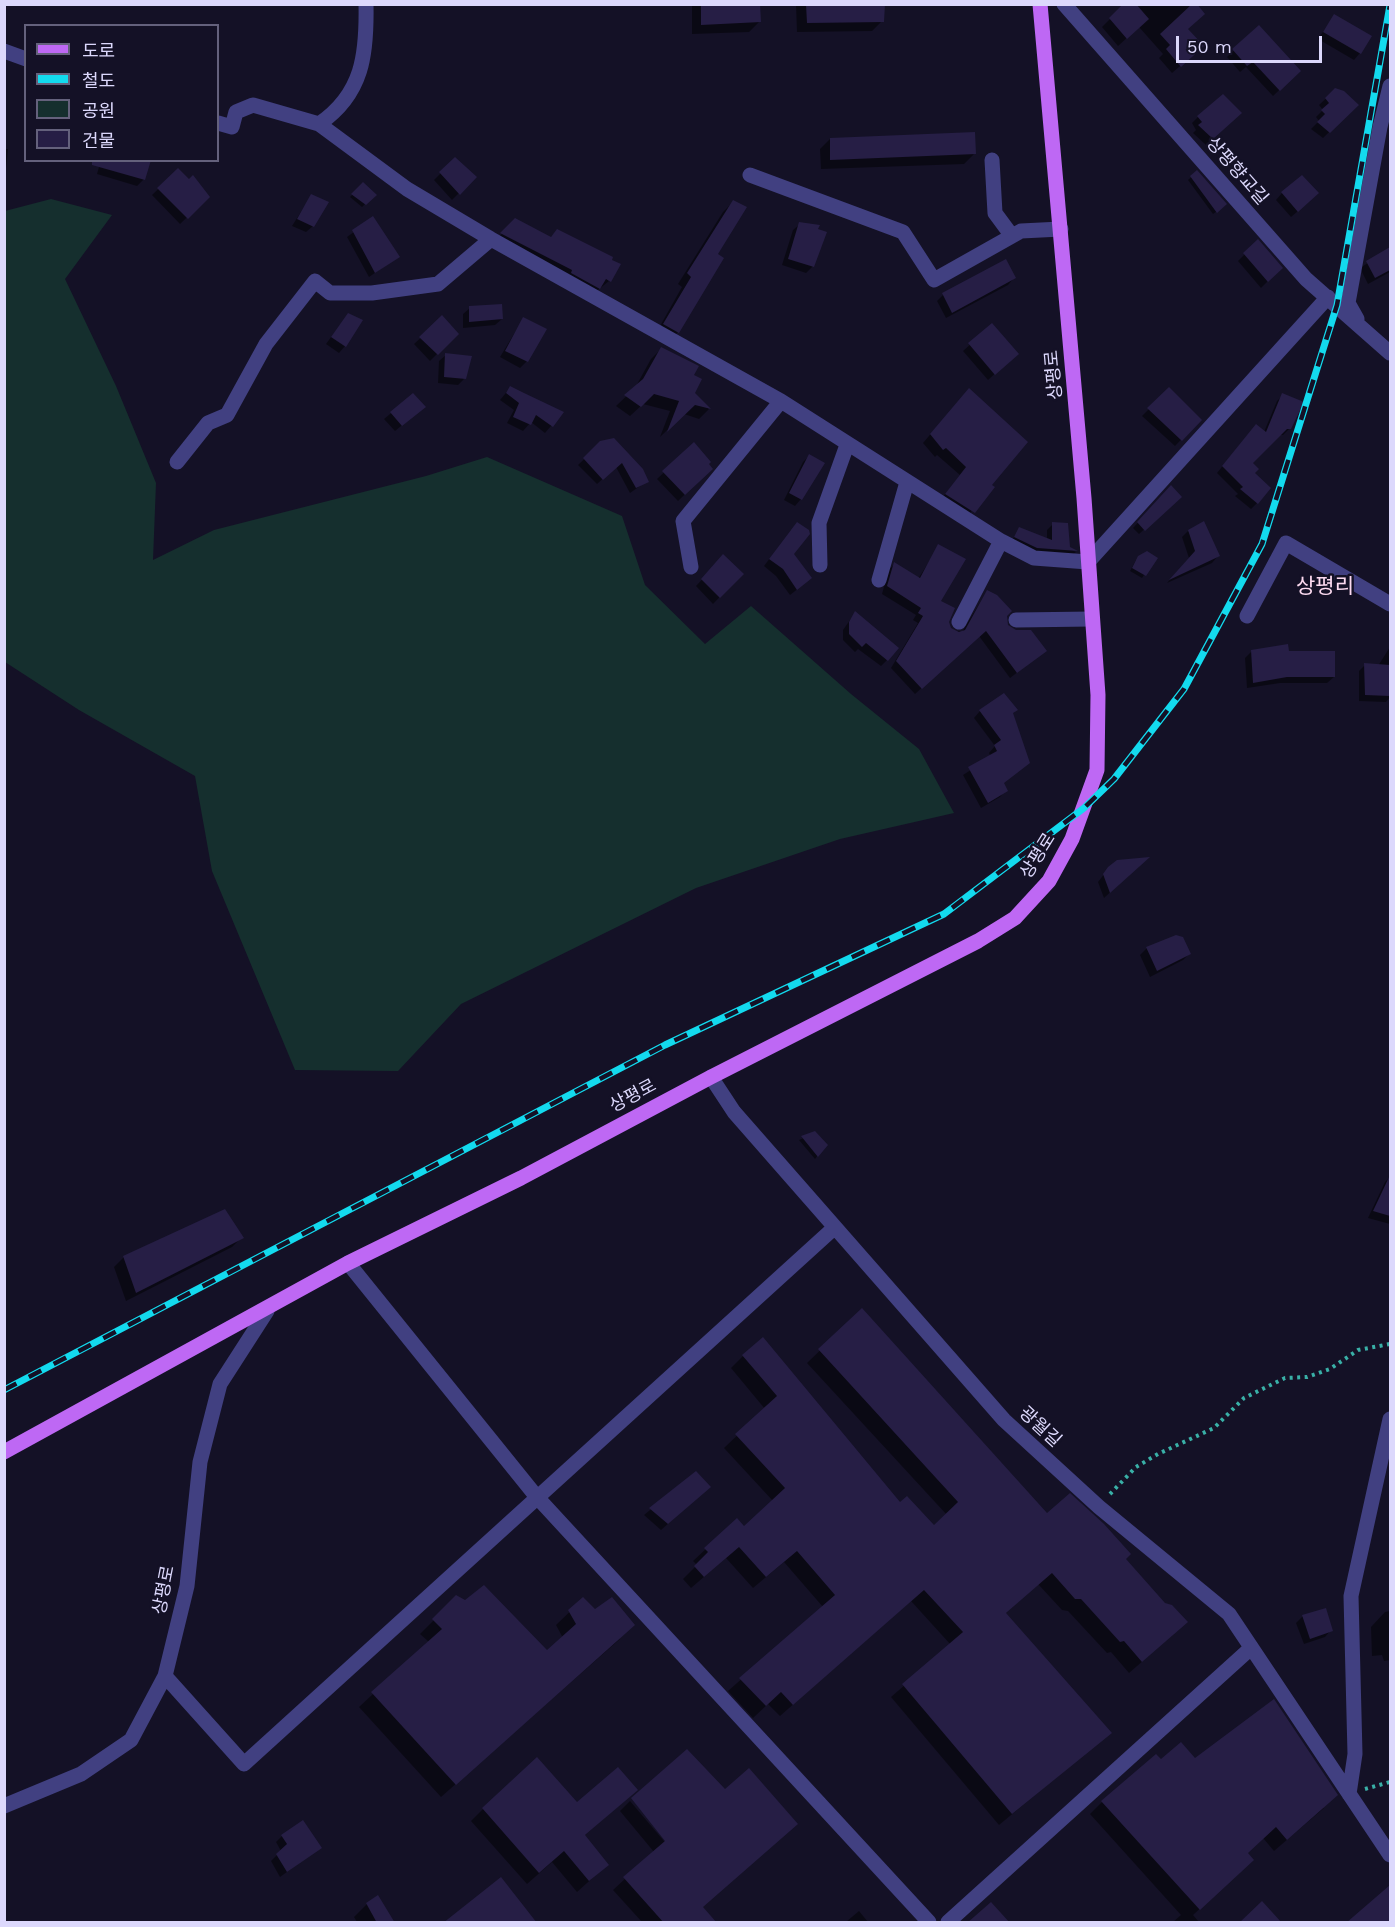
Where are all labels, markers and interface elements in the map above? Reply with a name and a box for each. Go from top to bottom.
legend [24,24,219,162]
scale bar [1179,24,1324,62]
text: 50 m [1187,36,1232,57]
text: 도로 [82,40,115,61]
text: 철도 [82,70,115,91]
text: 공원 [82,100,115,121]
text: 건물 [82,130,115,151]
street label: 상평향교길 [1202,133,1272,209]
street label: 상평로 [1041,349,1067,401]
district label: 상평리 [1296,574,1354,600]
street label: 상평로 [1016,829,1060,883]
street label: 상평로 [606,1075,660,1117]
street label: 광월길 [1014,1402,1066,1452]
street label: 상평로 [149,1564,179,1616]

